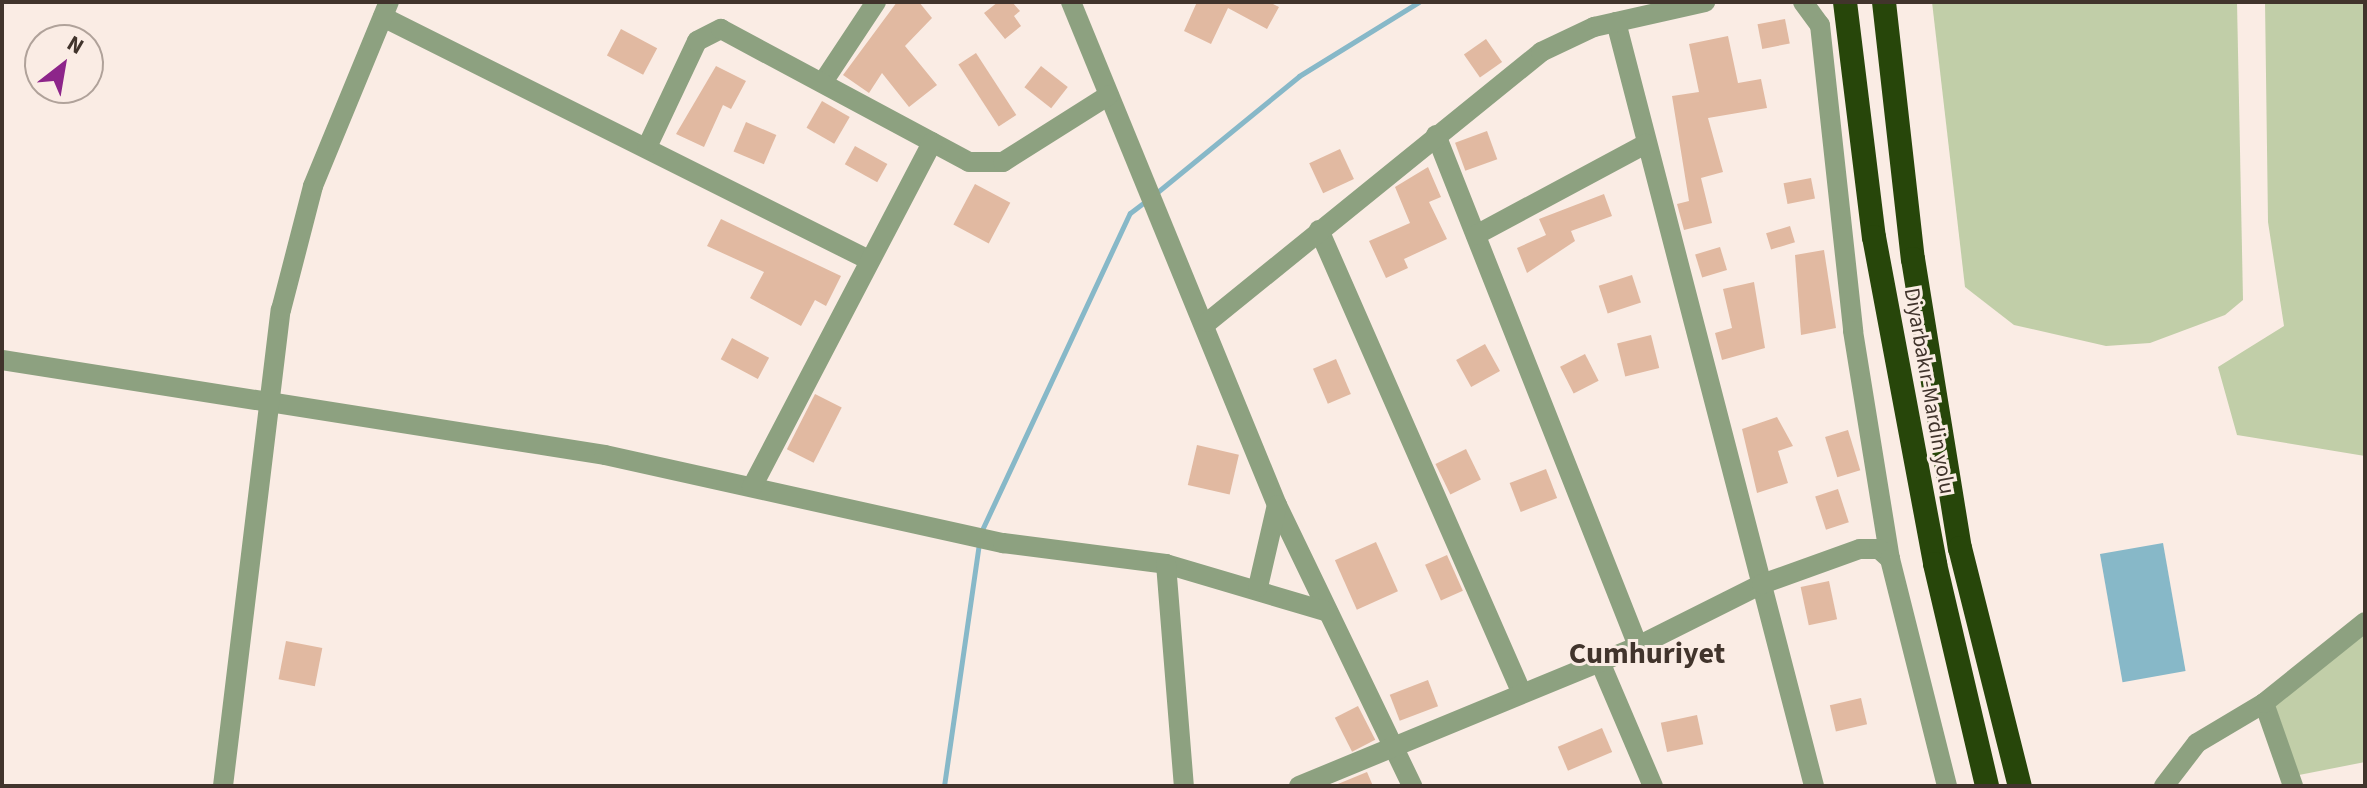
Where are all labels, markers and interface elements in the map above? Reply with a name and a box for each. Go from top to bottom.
north arrow [24,24,104,104]
text: N [61,28,90,63]
street label: Diyarbakır-Mardin yolu [1898,286,1960,496]
district label: Cumhuriyet [1569,636,1725,672]

